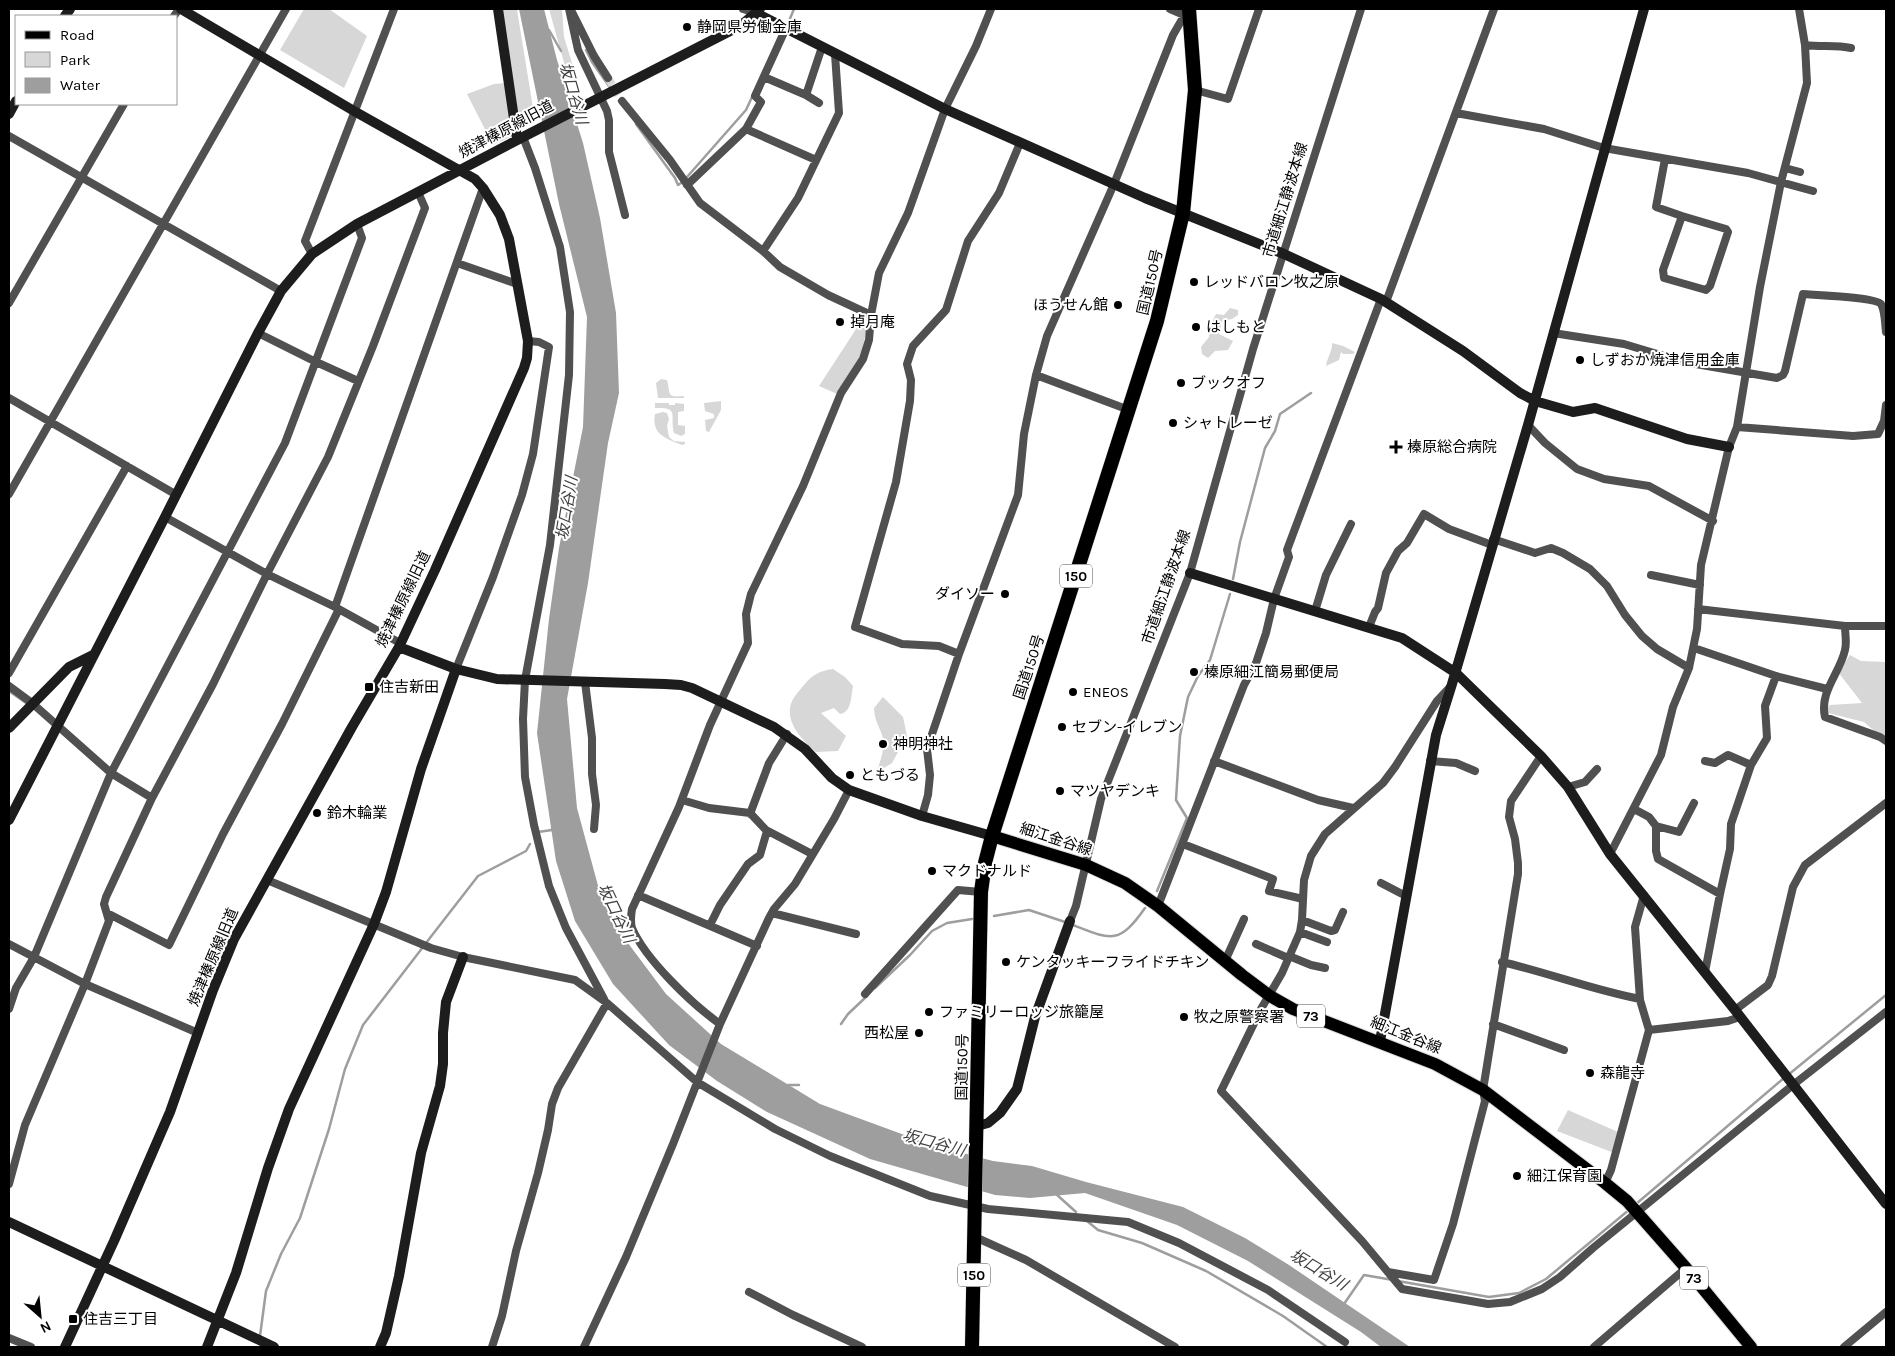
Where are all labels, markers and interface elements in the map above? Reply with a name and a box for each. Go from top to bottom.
legend [15,15,178,105]
place label: 静岡県労働金庫 [697,18,802,36]
marker: 静岡県労働金庫 [681,21,693,33]
text: Road [60,26,95,44]
text: Park [60,51,90,69]
water label: 坂口谷川 [556,60,592,128]
text: Water [60,76,101,94]
street label: 焼津榛原線旧道 [455,96,557,162]
street label: 市道細江静波本線 [1259,140,1311,260]
street label: 国道150号 [1134,247,1166,317]
place label: レッドバロン牧之原 [1204,273,1339,291]
marker: レッドバロン牧之原 [1188,276,1200,288]
place label: ほうせん館 [1033,296,1108,314]
marker: ほうせん館 [1112,299,1124,311]
place label: 掉月庵 [850,313,895,331]
marker: 掉月庵 [834,316,846,328]
place label: はしもと [1206,318,1266,336]
marker: はしもと [1190,321,1202,333]
place label: しずおか焼津信用金庫 [1590,351,1740,369]
marker: しずおか焼津信用金庫 [1574,354,1586,366]
place label: ブックオフ [1191,374,1266,392]
marker: ブックオフ [1175,377,1187,389]
place label: シャトレーゼ [1183,414,1273,432]
marker: シャトレーゼ [1167,417,1179,429]
place label: 榛原総合病院 [1407,438,1497,456]
marker: 榛原総合病院 [1389,440,1403,454]
water label: 坂口谷川 [552,473,581,541]
street label: 市道細江静波本線 [1138,527,1194,647]
street label: 焼津榛原線旧道 [372,548,434,650]
road number: 150 [1060,564,1092,588]
place label: ダイソー [935,585,995,603]
marker: ダイソー [999,588,1011,600]
street label: 国道150号 [1010,632,1048,702]
place label: 榛原細江簡易郵便局 [1204,663,1339,681]
marker: 榛原細江簡易郵便局 [1188,666,1200,678]
place label: 住吉新田 [379,678,439,696]
marker: 住吉新田 [363,681,375,693]
place label: ENEOS [1083,683,1129,701]
marker: ENEOS [1067,686,1079,698]
place label: セブン-イレブン [1072,718,1182,736]
marker: セブン-イレブン [1056,721,1068,733]
place label: 神明神社 [893,735,953,753]
marker: 神明神社 [877,738,889,750]
place label: ともづる [860,766,920,784]
marker: ともづる [844,769,856,781]
place label: マツヤデンキ [1070,782,1160,800]
marker: マツヤデンキ [1054,785,1066,797]
place label: 鈴木輪業 [327,804,387,822]
marker: 鈴木輪業 [311,807,323,819]
street label: 細江金谷線 [1018,819,1094,859]
place label: マクドナルド [942,862,1032,880]
marker: マクドナルド [926,865,938,877]
water label: 坂口谷川 [594,880,640,948]
street label: 焼津榛原線旧道 [184,905,242,1009]
place label: ケンタッキーフライドチキン [1016,953,1209,971]
marker: ケンタッキーフライドチキン [1000,956,1012,968]
place label: ファミリーロッジ旅籠屋 [939,1003,1104,1021]
road number: 73 [1297,1004,1325,1028]
marker: ファミリーロッジ旅籠屋 [923,1006,935,1018]
place label: 牧之原警察署 [1194,1008,1284,1026]
marker: 牧之原警察署 [1178,1011,1190,1023]
street label: 細江金谷線 [1368,1013,1444,1057]
place label: 西松屋 [864,1024,909,1042]
marker: 西松屋 [913,1027,925,1039]
street label: 国道150号 [952,1033,972,1101]
place label: 森龍寺 [1600,1064,1645,1082]
marker: 森龍寺 [1584,1067,1596,1079]
water label: 坂口谷川 [900,1125,969,1160]
place label: 細江保育園 [1527,1167,1602,1185]
marker: 細江保育園 [1511,1170,1523,1182]
water label: 坂口谷川 [1286,1245,1353,1295]
road number: 150 [958,1264,990,1286]
road number: 73 [1680,1266,1708,1290]
north arrow [15,1291,65,1341]
place label: 住吉三丁目 [83,1310,158,1328]
marker: 住吉三丁目 [67,1313,79,1325]
text: N [37,1317,54,1337]

